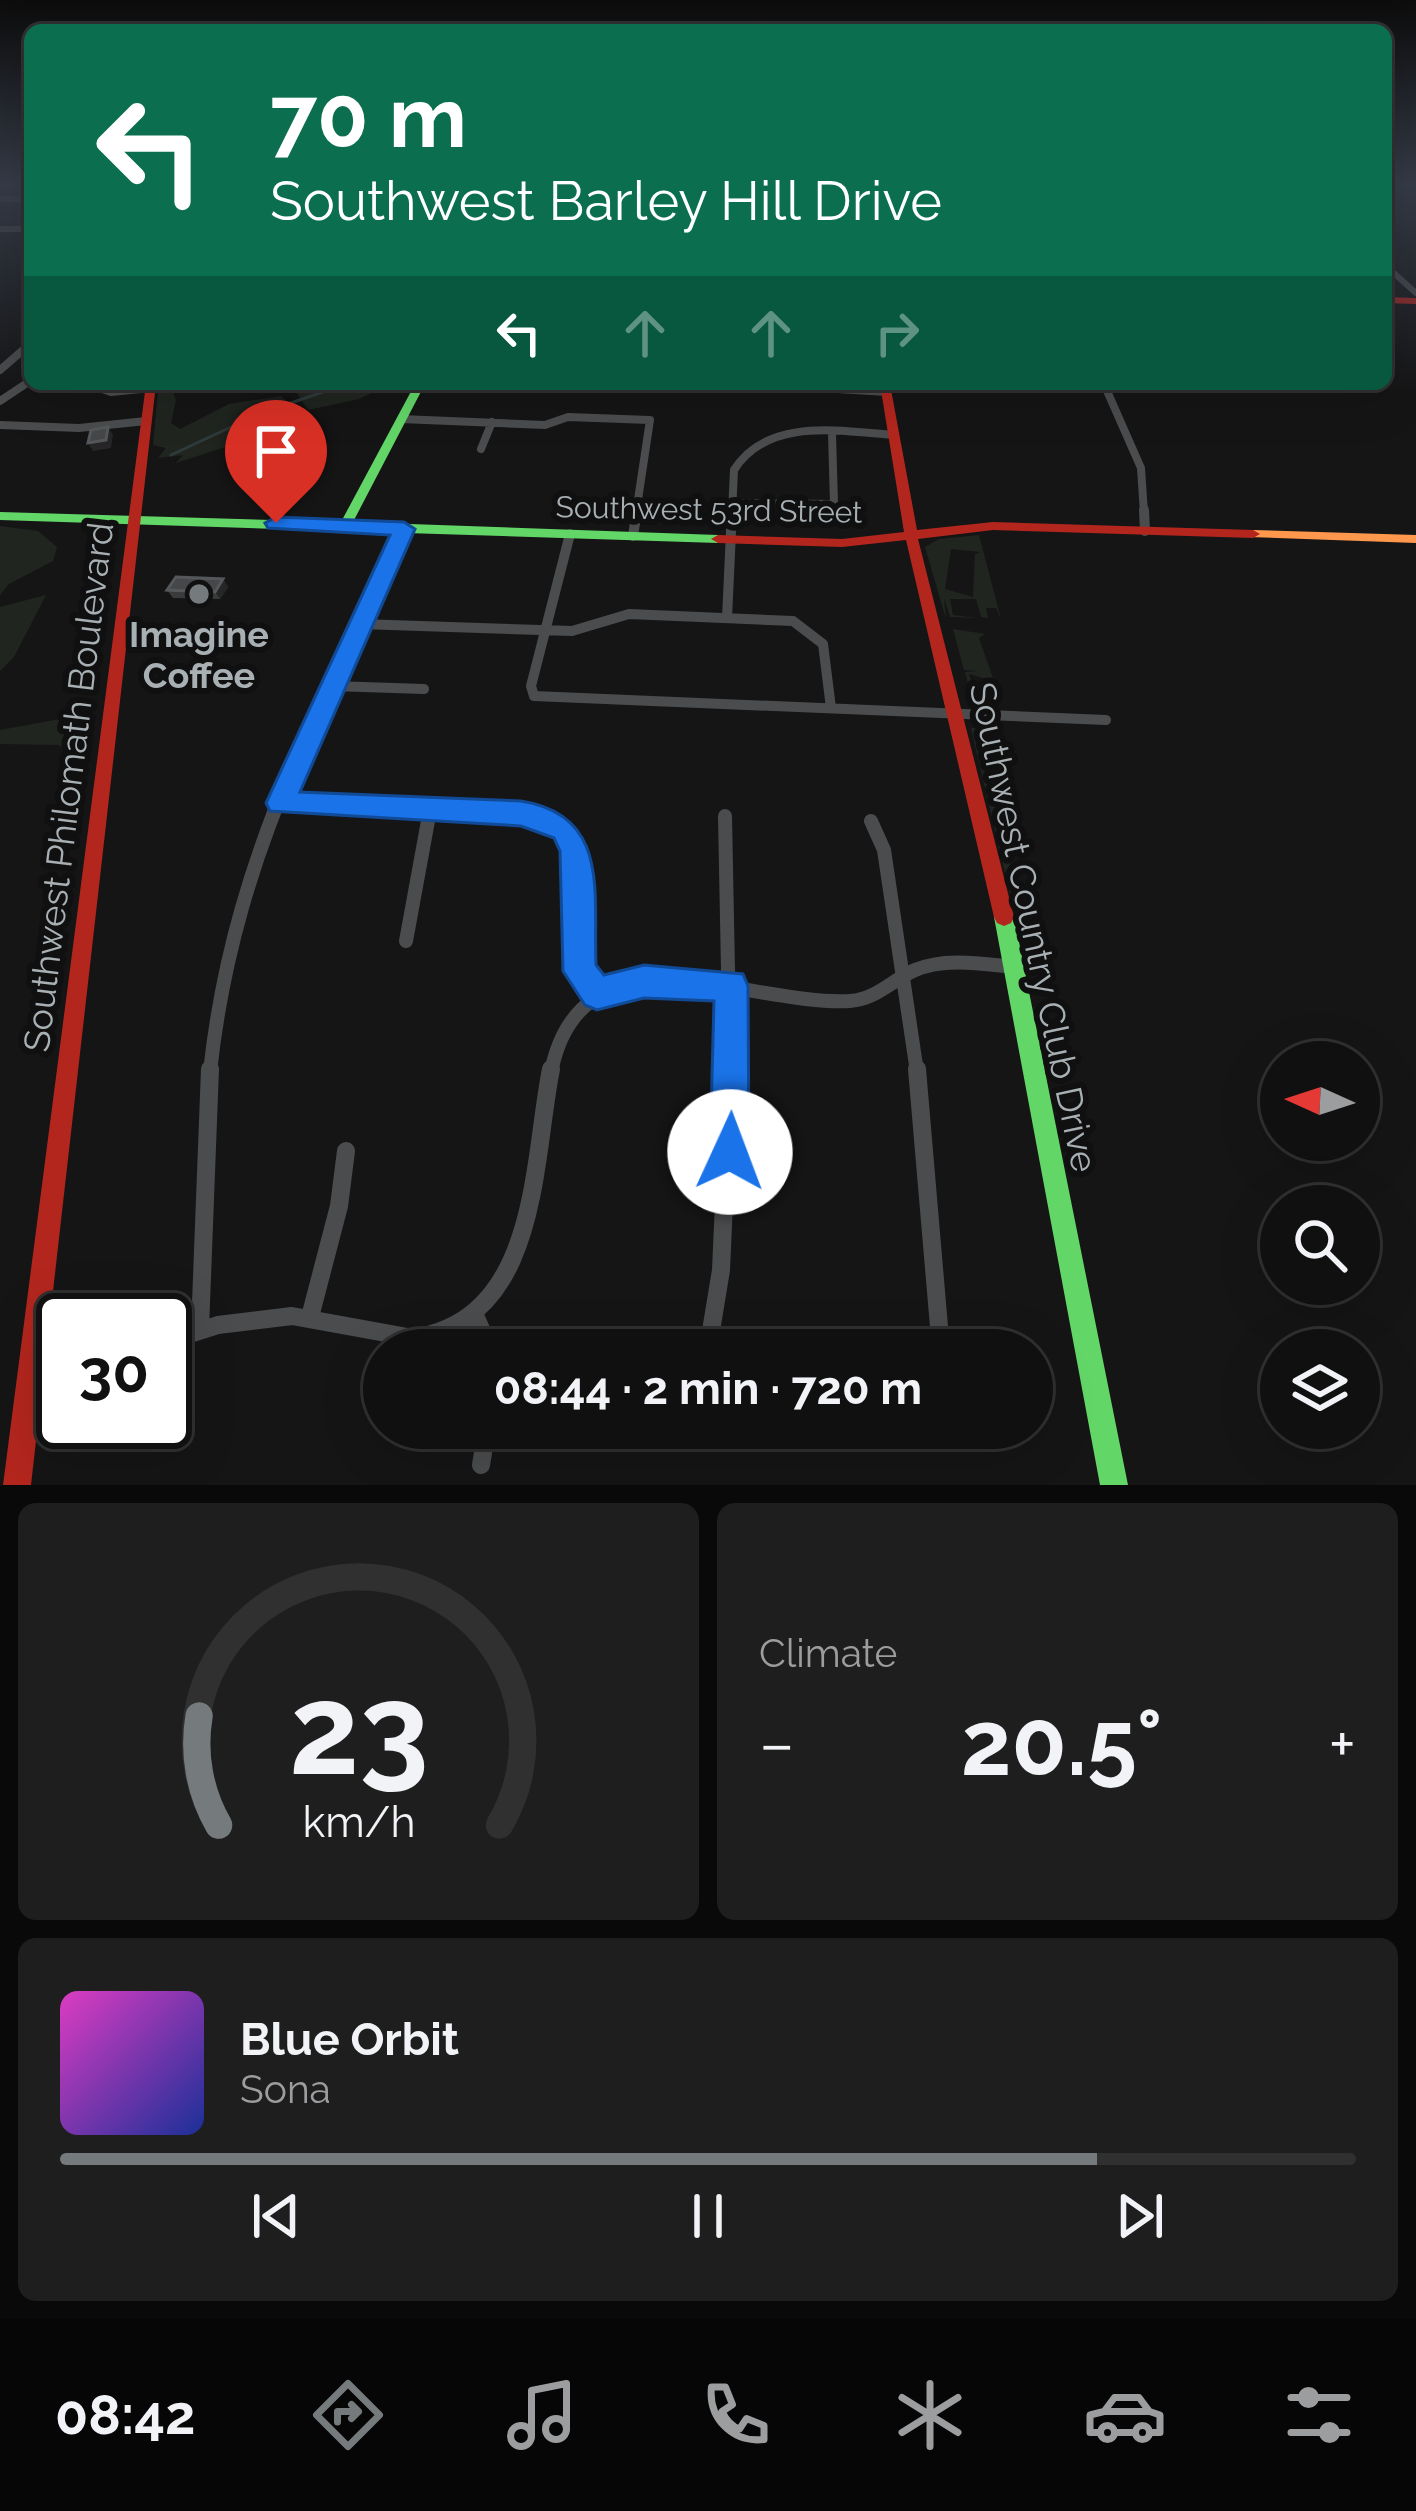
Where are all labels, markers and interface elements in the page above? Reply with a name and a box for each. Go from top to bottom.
text: 70 m [270,68,467,167]
icon: left [72,72,228,228]
text: Southwest Barley Hill Drive [270,169,942,233]
icon: left [486,300,552,366]
icon: ahead [612,300,678,366]
icon: ahead [738,300,804,366]
icon: right [864,300,930,366]
pin [225,400,327,523]
icon: arrive [243,418,309,484]
street label: Southwest 53rd Street [555,489,863,530]
street label: Southwest Philomath Boulevard [15,520,121,1054]
marker: Imagine Coffee [186,581,212,607]
place label: Imagine Coffee [129,613,269,696]
street label: Southwest Country Club Drive [962,678,1106,1176]
north arrow [1260,1041,1380,1161]
map controls [1260,1041,1380,1449]
position arrow [667,1089,793,1215]
button: search [1260,1185,1380,1305]
speed limit sign: 30 [36,1293,192,1449]
button: layers [1260,1329,1380,1449]
text: 08:44 · 2 min · 720 m [494,1362,922,1415]
text: Climate [759,1630,897,1676]
text: 23 [288,1657,429,1803]
text: 20.5° [961,1690,1162,1796]
text: − [759,1705,795,1782]
text: + [1329,1705,1356,1782]
text: km/h [302,1796,415,1846]
text: Blue Orbit [240,2013,459,2066]
text: Sona [240,2066,331,2112]
icon: previous [243,2183,309,2249]
icon: pause [675,2183,741,2249]
icon: next [1107,2183,1173,2249]
icon: directions [306,2373,390,2457]
icon: music [500,2373,584,2457]
icon: phone [694,2373,778,2457]
icon: climate [888,2373,972,2457]
icon: car [1083,2373,1167,2457]
icon: filters [1277,2373,1361,2457]
text: 08:42 [55,2383,196,2447]

